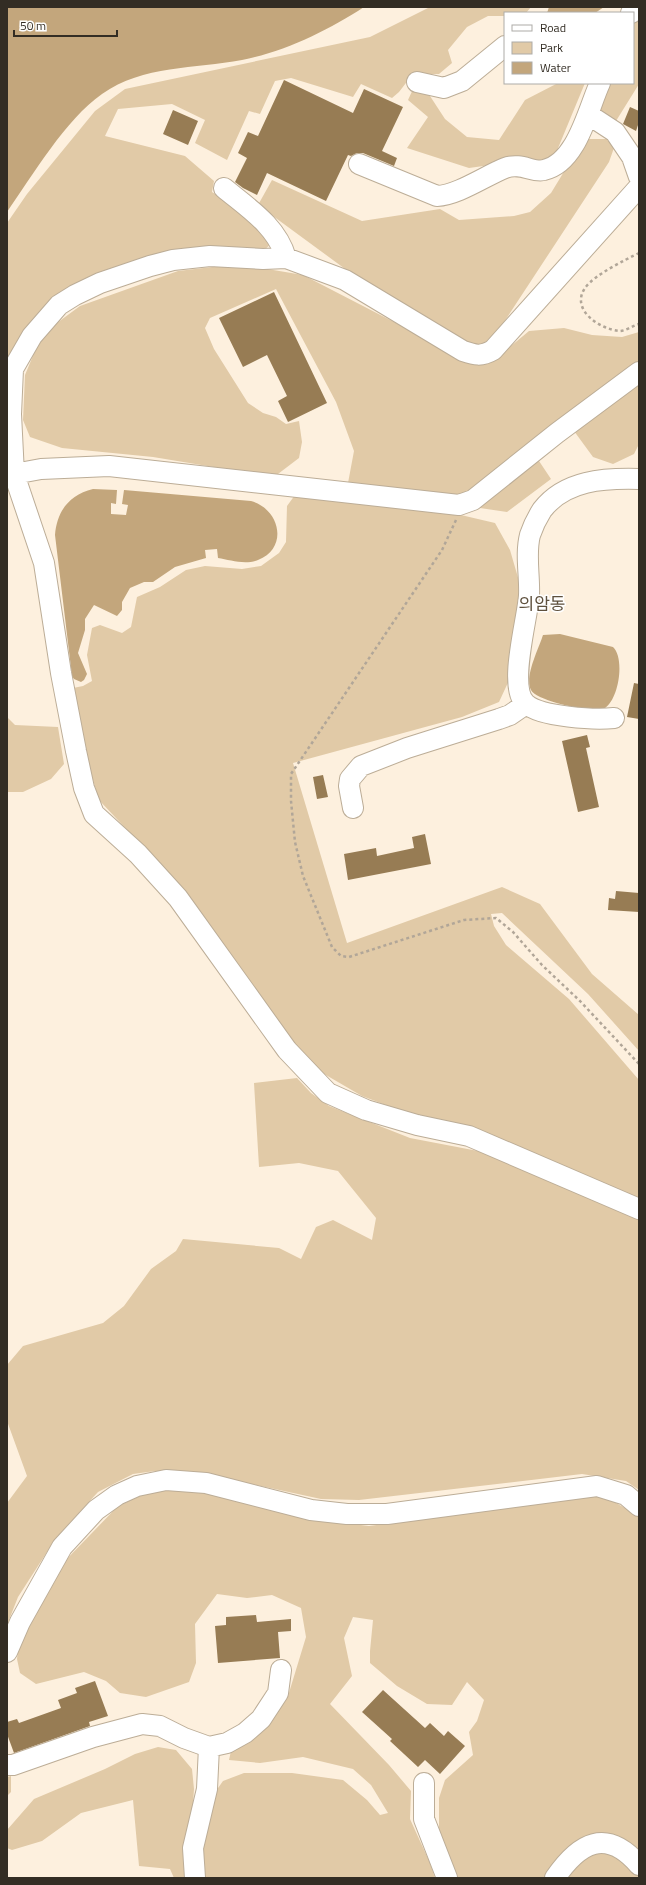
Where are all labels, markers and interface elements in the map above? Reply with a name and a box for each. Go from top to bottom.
scale bar [14,12,117,38]
legend [504,12,634,84]
text: 50 m [20,16,46,35]
text: Road [540,18,566,37]
text: Park [540,38,563,57]
text: Water [540,58,571,77]
district label: 의암동 [519,591,565,617]

